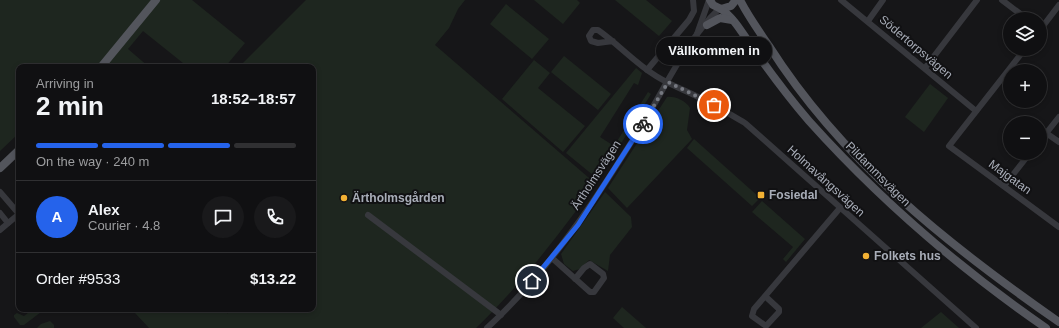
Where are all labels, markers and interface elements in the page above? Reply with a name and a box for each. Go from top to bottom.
street label: Södertorpsvägen [876,12,956,82]
map controls [1003,12,1047,160]
button: layers [1003,12,1047,56]
callout: Vällkommen in [656,37,772,65]
text: Vällkommen in [668,43,760,58]
button: + [1003,64,1047,108]
text: Arriving in [36,76,94,91]
pin [697,88,731,122]
text: 18:52–18:57 [211,90,296,107]
text: 2 min [36,91,104,121]
icon: bag [703,94,725,116]
courier [623,104,663,144]
icon: bike [632,113,654,135]
button: − [1003,116,1047,160]
street label: Ärtholmsvägen [568,138,624,212]
street label: Pildammsvägen [843,139,913,209]
street label: Holmavångsvägen [784,143,868,219]
text: On the way · 240 m [36,154,149,169]
street label: Majgatan [986,157,1034,197]
place label: Fosiedal [769,188,818,202]
place label: Ärtholmsgården [352,190,445,205]
marker: Fosiedal [756,190,766,200]
marker: Ärtholmsgården [339,193,349,203]
button: chat [202,196,244,238]
button: phone [254,196,296,238]
text: Alex [88,201,120,218]
text: A [52,208,62,225]
text: Courier · 4.8 [88,218,160,233]
place label: Folkets hus [874,249,941,263]
marker: Folkets hus [861,251,871,261]
pin [515,264,549,298]
text: Order #9533 [36,270,120,287]
text: $13.22 [250,270,296,287]
icon: home [521,270,543,292]

